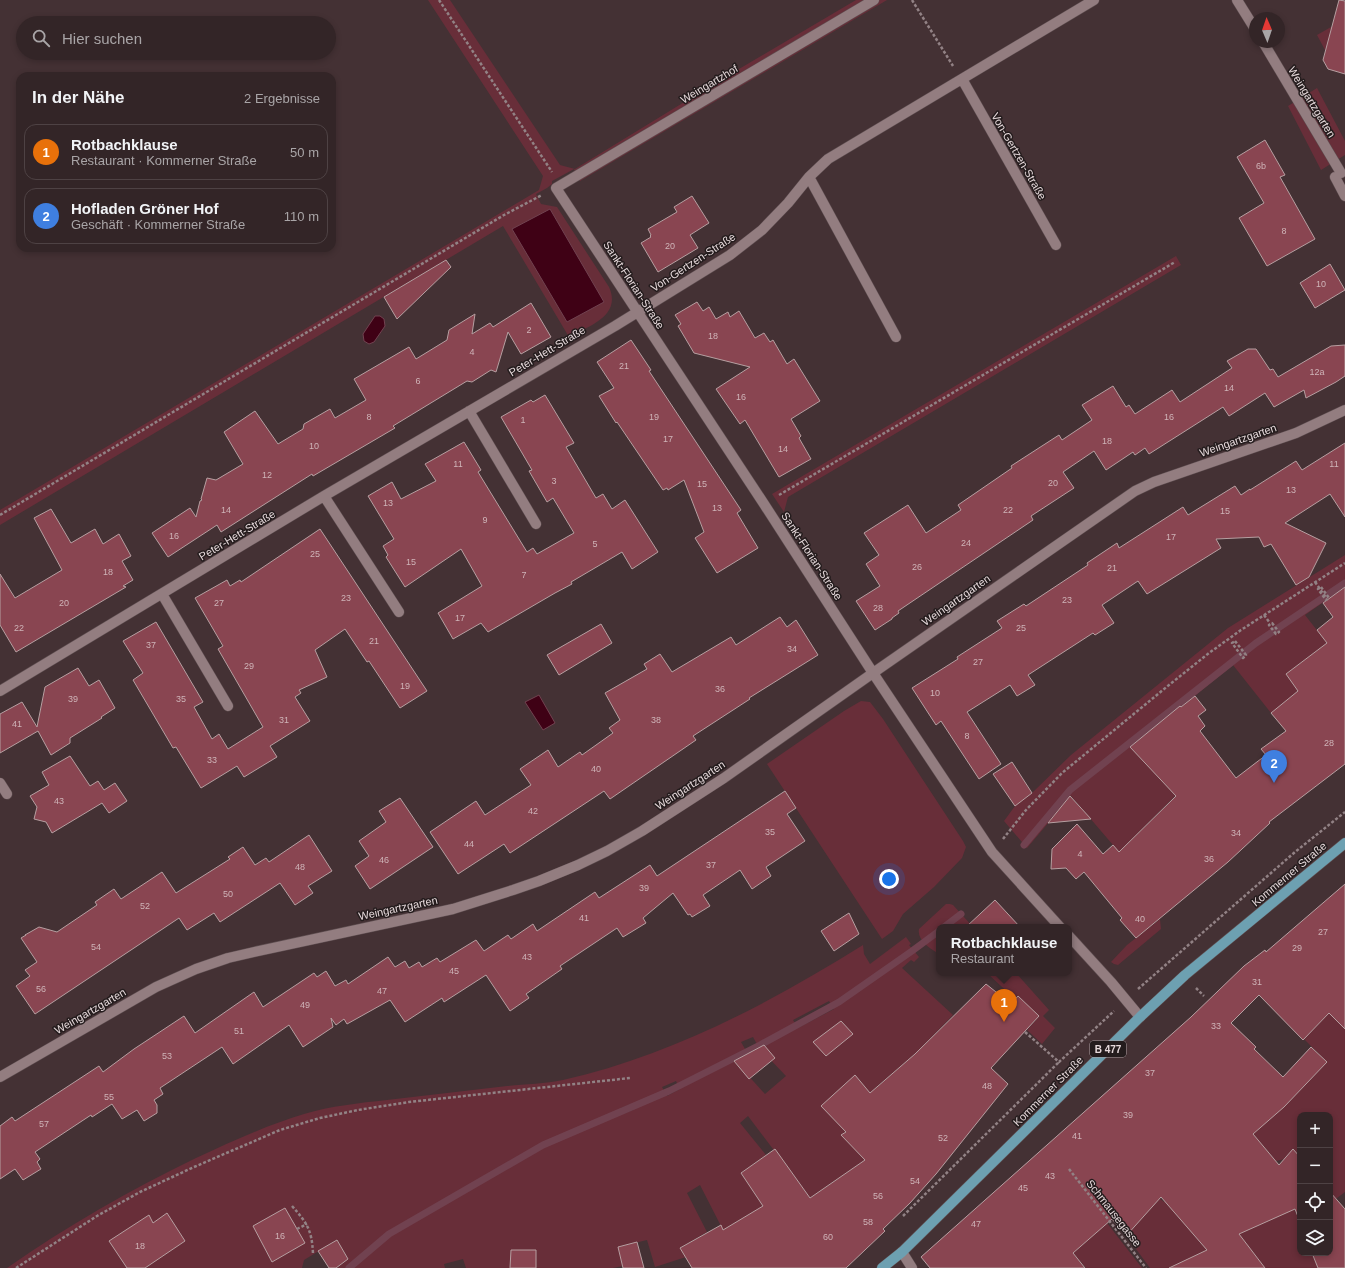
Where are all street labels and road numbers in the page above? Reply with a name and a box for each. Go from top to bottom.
street label: Weingartzhof [678,62,741,106]
street label: Weingartzgarten [1286,64,1338,140]
street label: Von-Gertzen-Straße [989,110,1049,202]
street label: Von-Gertzen-Straße [648,230,738,294]
street label: Sankt-Florian-Straße [601,239,667,331]
street label: Peter-Hett-Straße [507,324,587,378]
street label: Weingartzgarten [1198,421,1278,459]
street label: Peter-Hett-Straße [197,508,277,562]
street label: Sankt-Florian-Straße [779,510,845,602]
street label: Weingartzgarten [920,572,992,628]
street label: Weingartzgarten [653,758,727,812]
street label: Kommerner Straße [1249,839,1329,909]
street label: Weingartzgarten [357,894,439,922]
street label: Weingartzgarten [52,986,128,1036]
road number: B 477 [1090,1041,1126,1057]
street label: Kommerner Straße [1011,1054,1085,1128]
street label: Schmausegasse [1084,1177,1144,1249]

